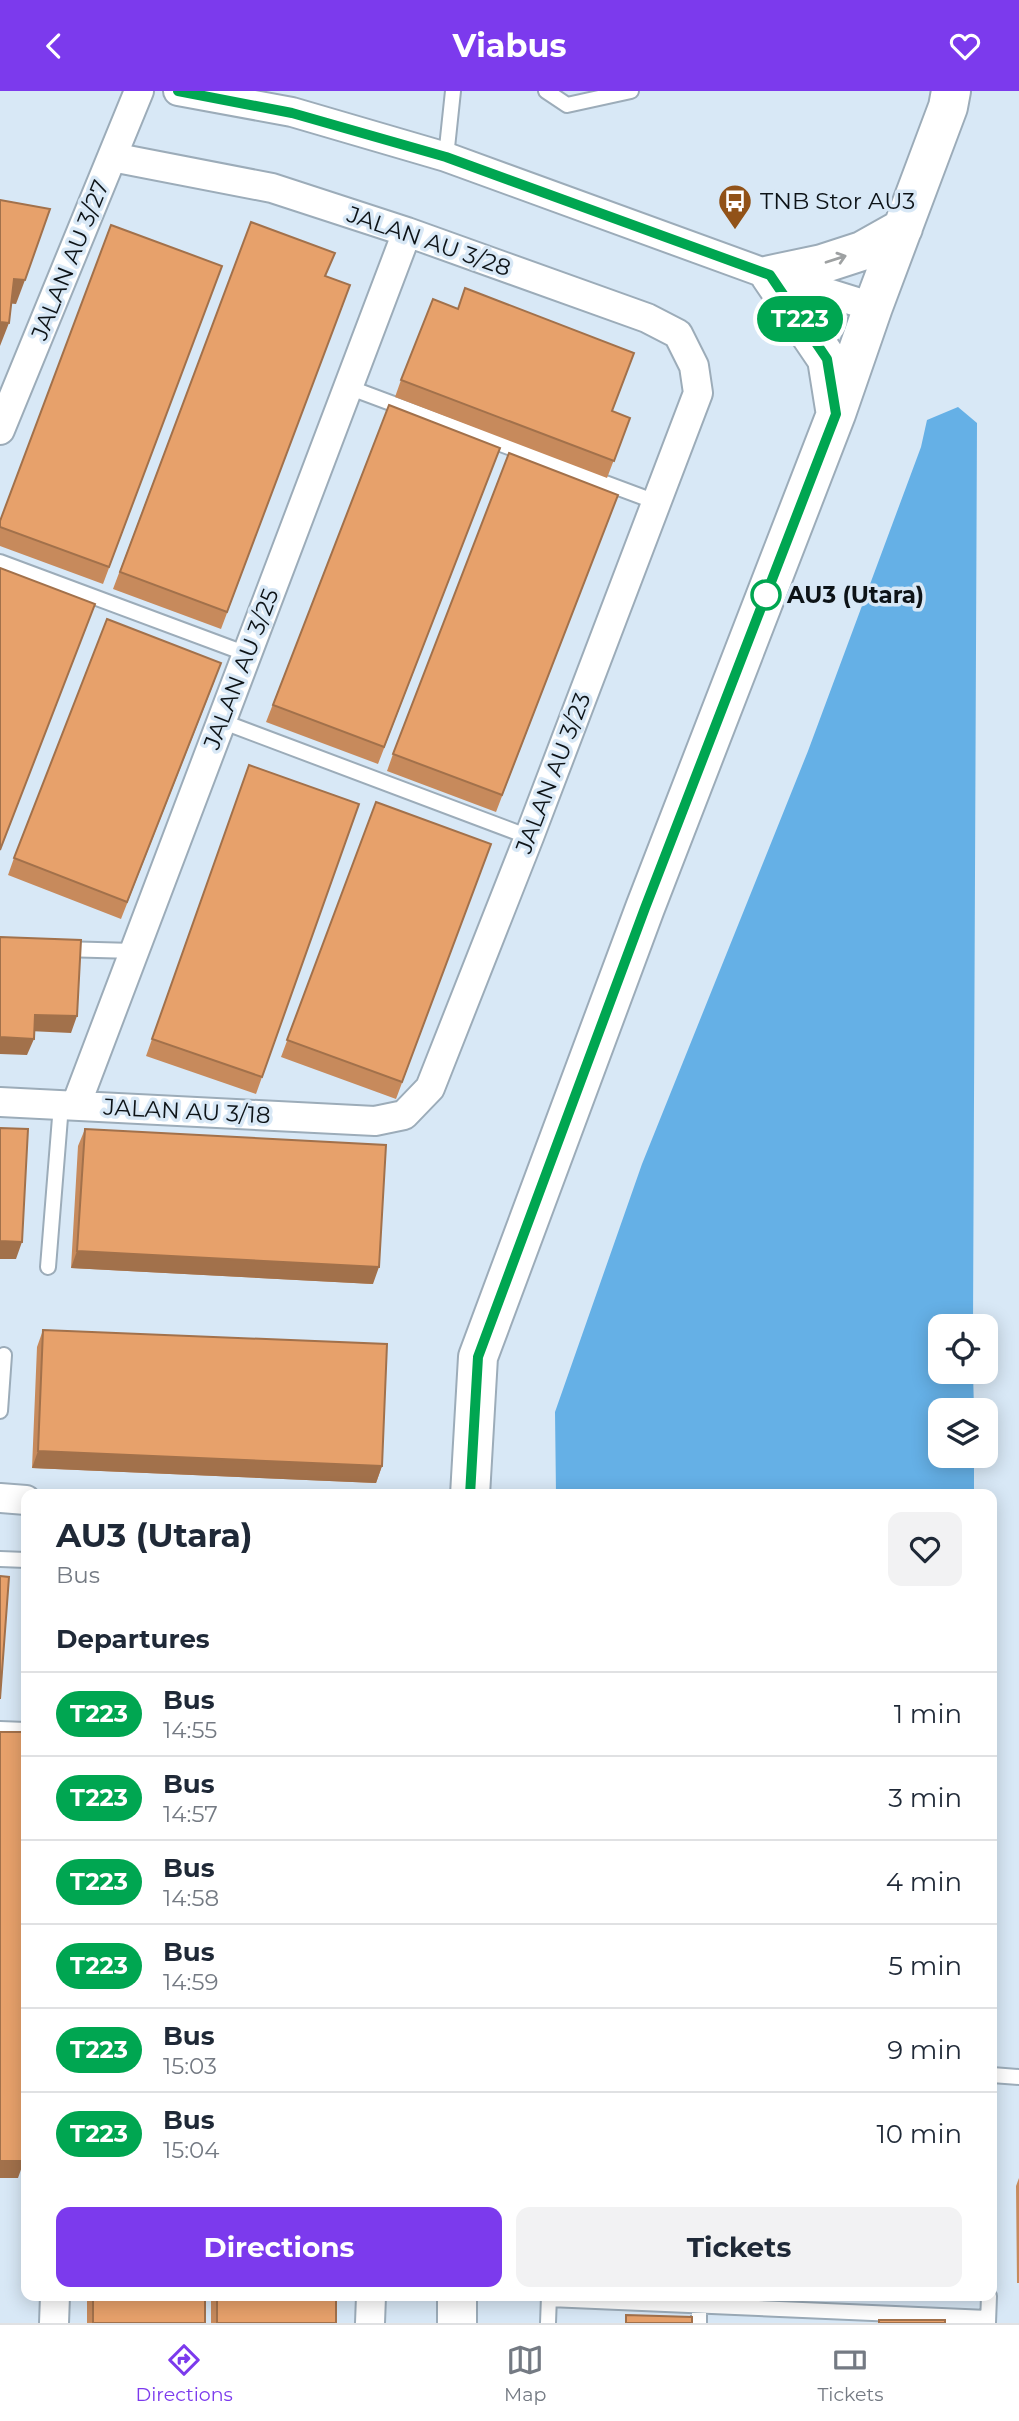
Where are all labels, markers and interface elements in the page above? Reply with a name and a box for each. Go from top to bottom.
text: Viabus [452,26,567,65]
icon: back [35,27,73,65]
icon: heart [946,27,984,65]
street label: JALAN AU 3/27 [25,176,115,345]
bus stop icon: TNB Stor AU3 [716,182,754,231]
place label: TNB Stor AU3 [760,187,915,215]
street label: JALAN AU 3/28 [343,200,515,282]
one-way arrow [825,252,847,265]
line badge: T223 [751,296,849,342]
text: T223 [771,304,829,333]
marker: AU3 (Utara) [751,580,781,610]
place label: AU3 (Utara) [786,581,924,609]
street label: JALAN AU 3/25 [197,585,284,754]
street label: JALAN AU 3/23 [509,689,596,858]
street label: JALAN AU 3/18 [102,1093,271,1129]
map controls [928,1314,998,1468]
button: locate [928,1314,998,1384]
button: layers [928,1398,998,1468]
button: heart [888,1512,962,1586]
text: AU3 (Utara) [56,1515,253,1555]
text: Bus [56,1561,100,1589]
text: Departures [56,1623,210,1655]
text: Bus [163,1684,214,1716]
text: 1 min [894,1698,962,1730]
text: T223 [70,1699,128,1728]
text: 14:55 [163,1716,217,1744]
text: Bus [163,1768,214,1800]
text: 3 min [888,1782,962,1814]
text: T223 [70,1783,128,1812]
text: 14:57 [163,1800,218,1828]
text: Bus [163,1852,214,1884]
text: 4 min [886,1866,962,1898]
text: T223 [70,1867,128,1896]
text: 14:58 [163,1884,219,1912]
text: Bus [163,1936,214,1968]
text: 5 min [888,1950,962,1982]
text: T223 [70,1951,128,1980]
text: 14:59 [163,1968,218,1996]
text: Bus [163,2020,214,2052]
text: 9 min [887,2034,962,2066]
text: T223 [70,2035,128,2064]
text: 15:03 [163,2052,217,2080]
text: Bus [163,2104,214,2136]
text: 10 min [876,2118,962,2150]
text: T223 [70,2119,128,2148]
text: 15:04 [163,2136,220,2164]
button: Directions [56,2207,502,2287]
button: Tickets [516,2207,962,2287]
tab: Directions [136,2341,233,2406]
tab: Map [504,2341,546,2406]
tab: Tickets [817,2341,883,2406]

